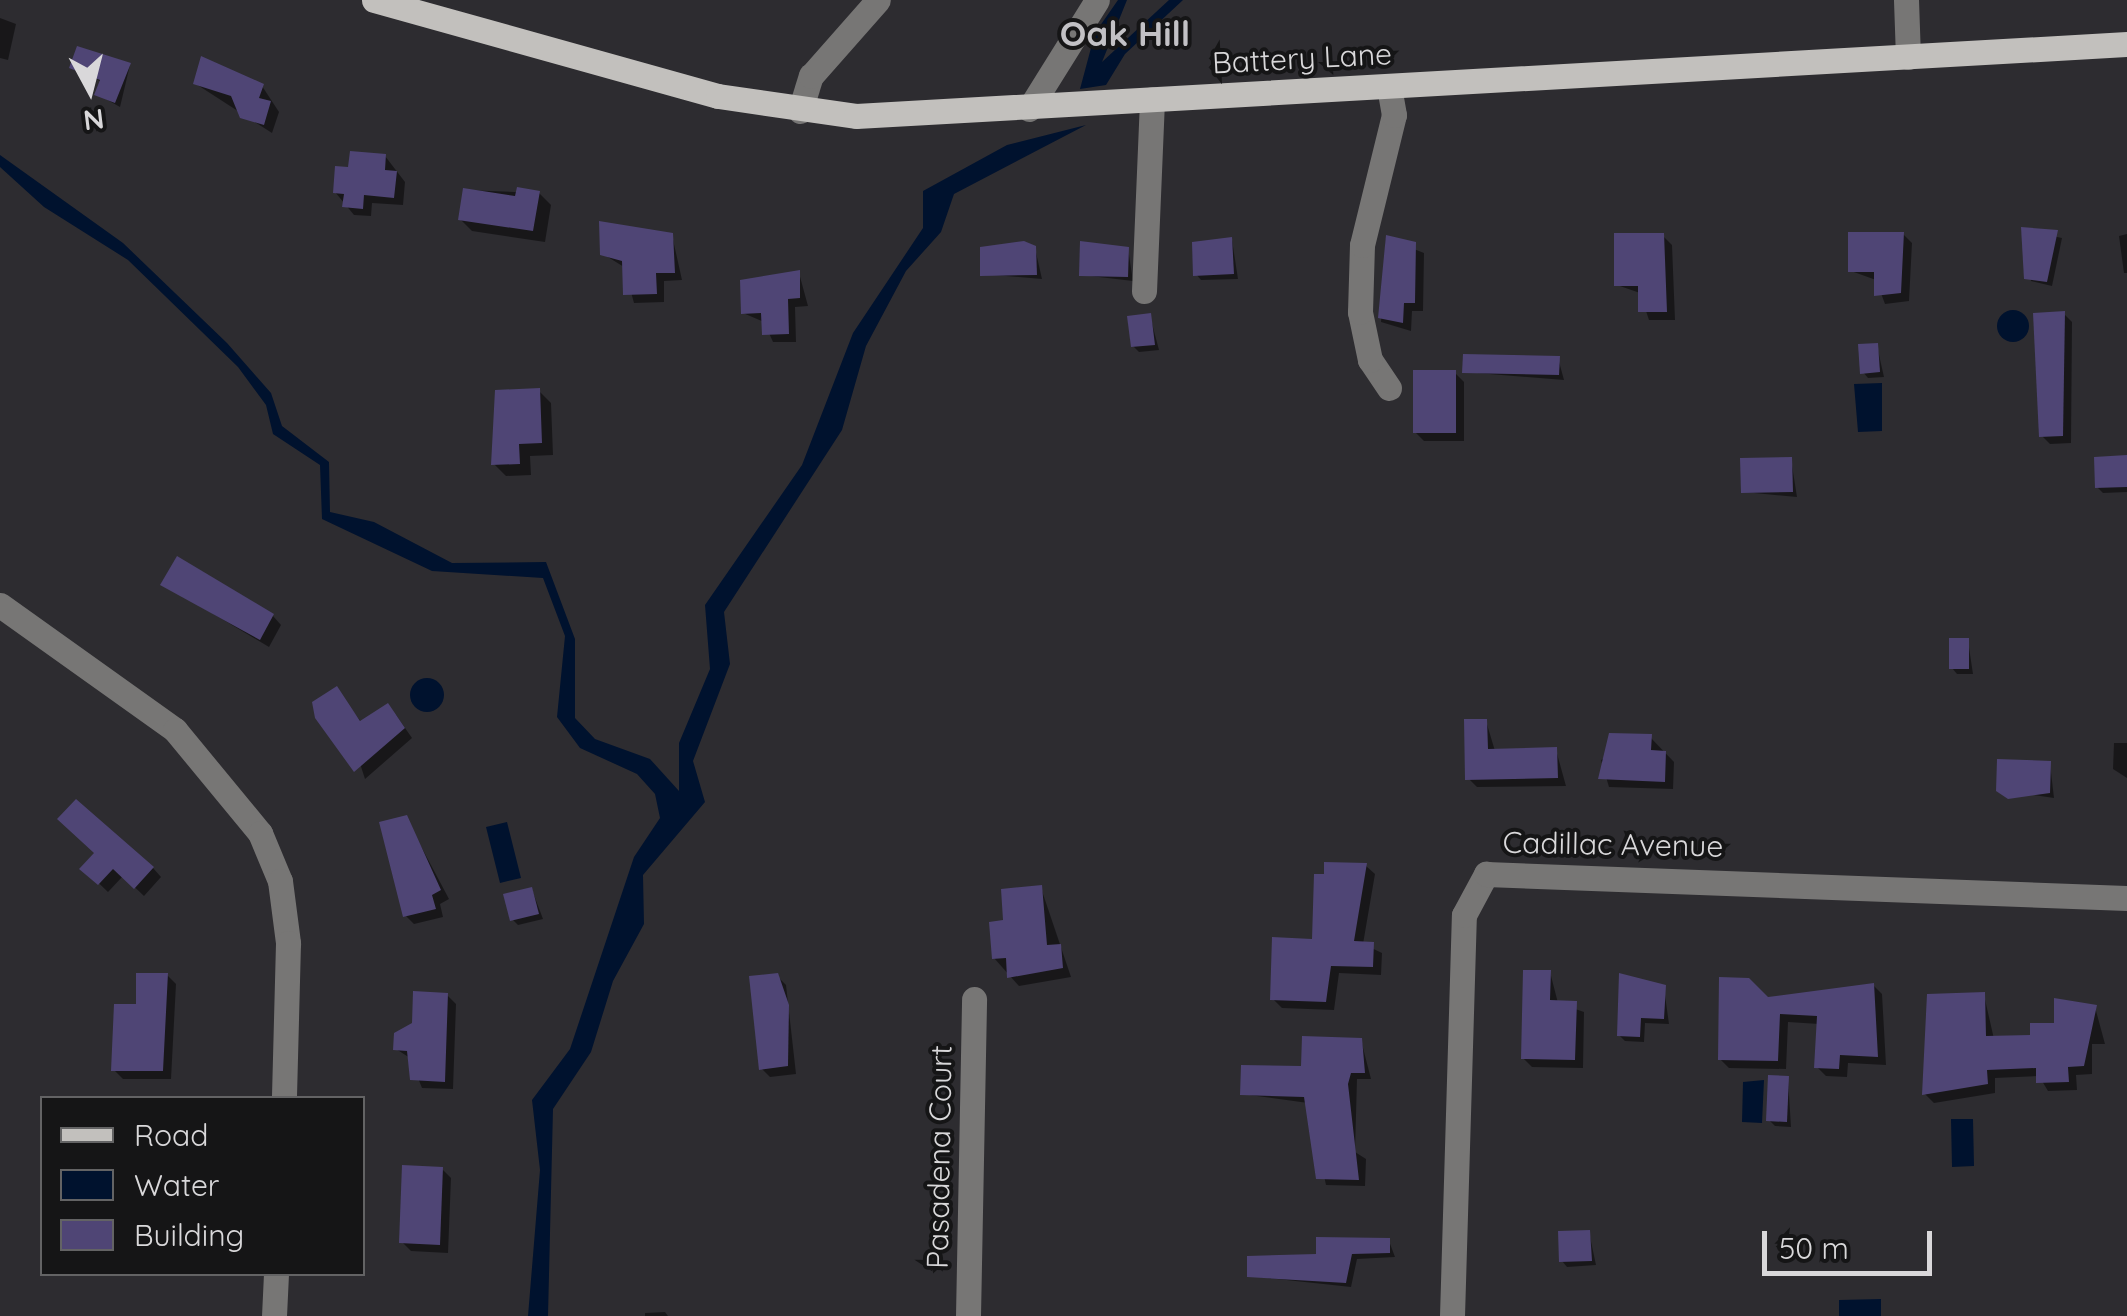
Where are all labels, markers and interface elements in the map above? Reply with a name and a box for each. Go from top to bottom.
district label: Oak Hill [1060,12,1190,54]
street label: Battery Lane [1211,35,1393,81]
north arrow [40,40,140,140]
text: N [81,102,106,139]
street label: Cadillac Avenue [1502,824,1724,864]
street label: Pasadena Court [919,1045,959,1269]
legend [40,1096,365,1276]
text: Road [134,1116,208,1154]
text: Water [134,1166,219,1204]
scale bar [1767,1211,1937,1273]
text: Building [134,1216,244,1254]
text: 50 m [1779,1229,1849,1267]

